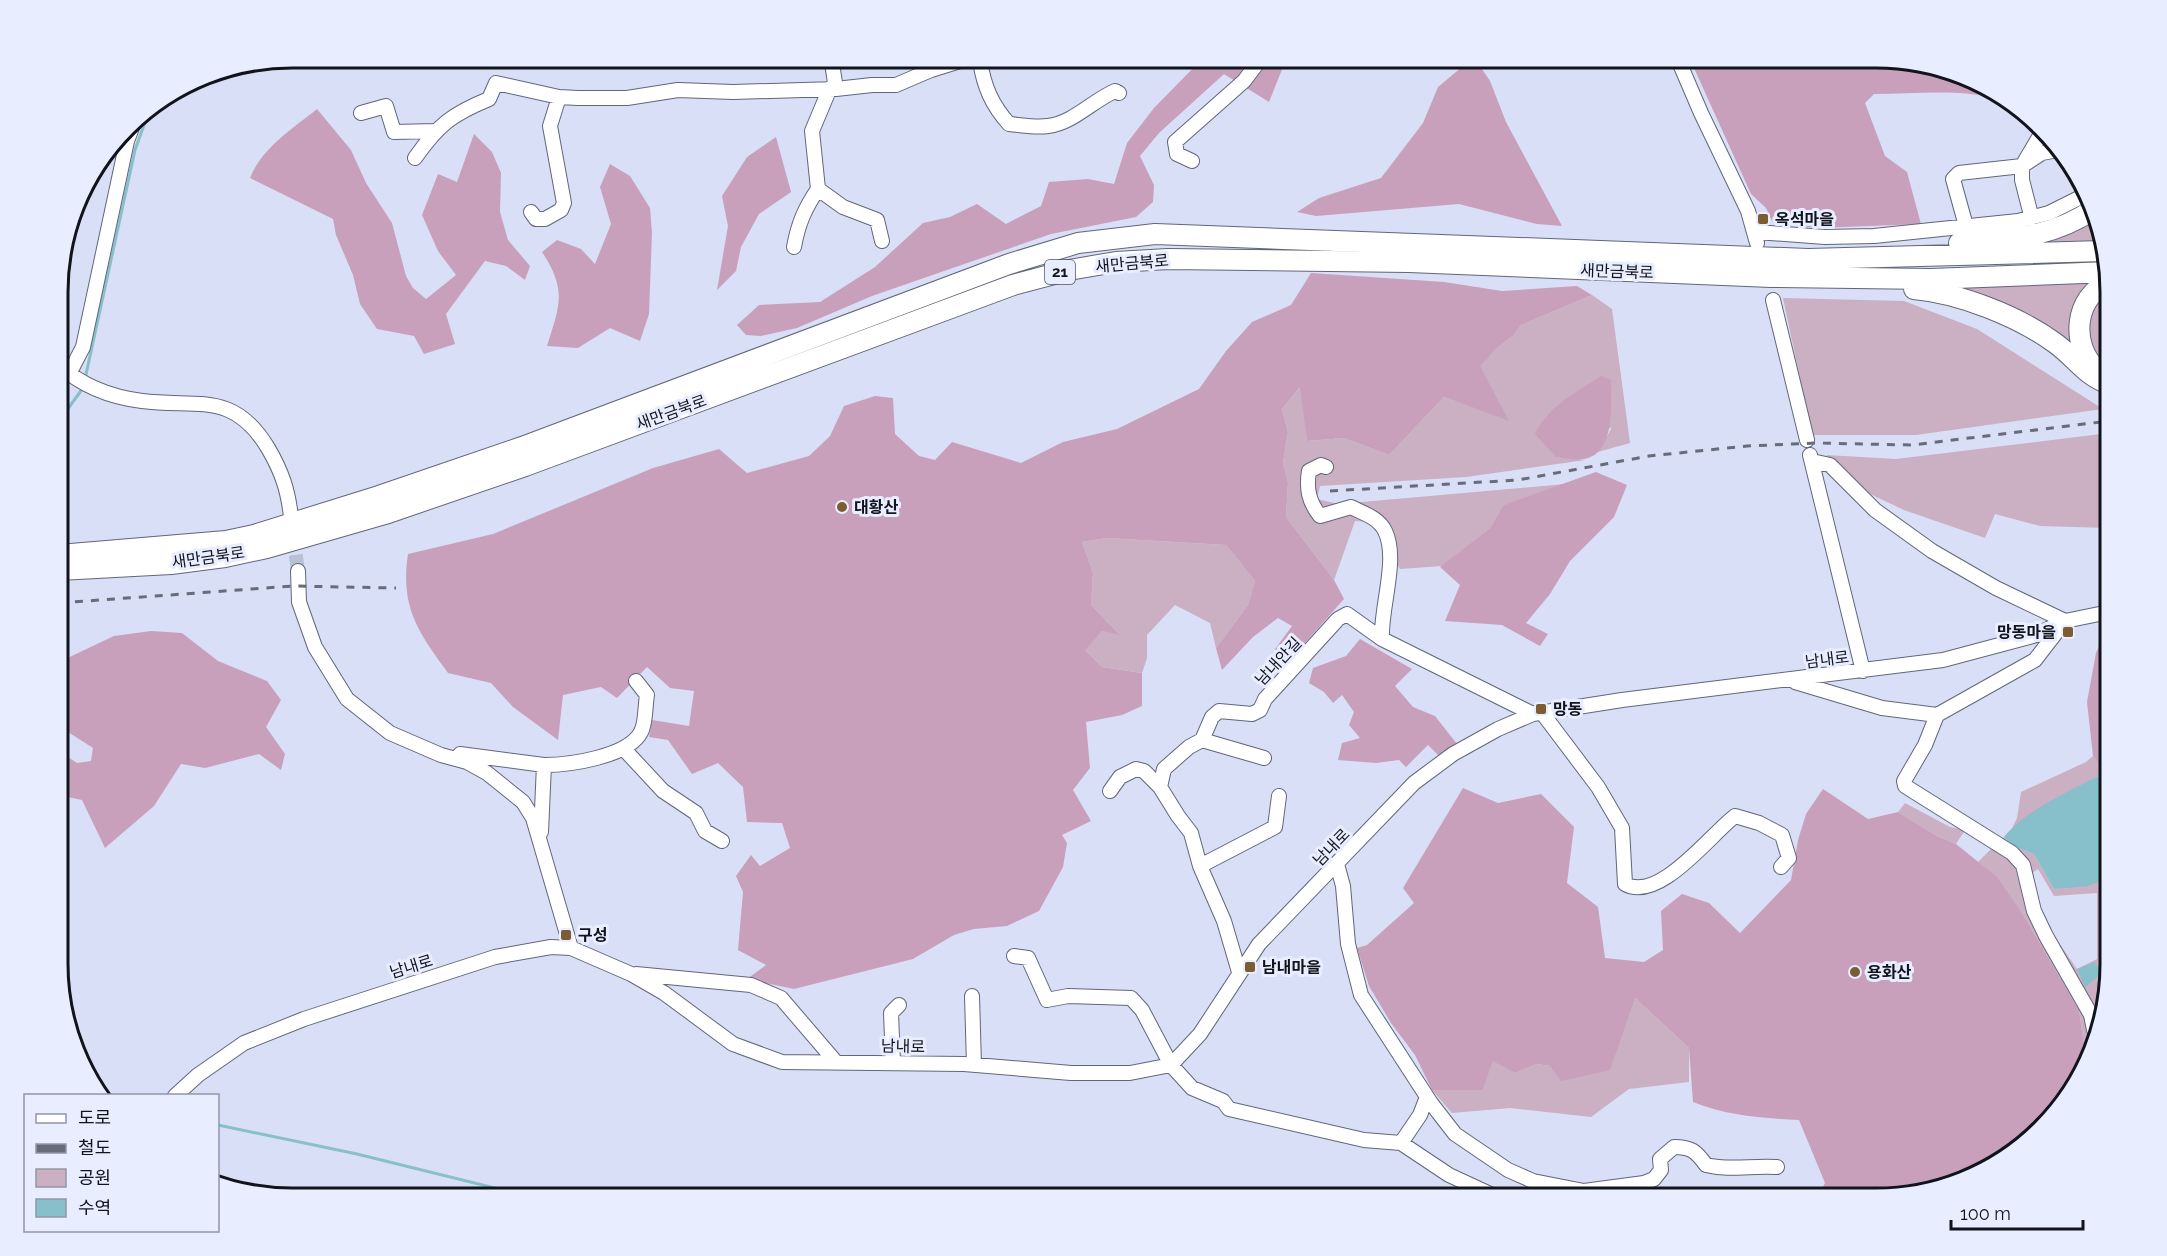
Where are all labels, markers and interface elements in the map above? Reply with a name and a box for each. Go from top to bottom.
place label: 옥석마을 [1775,210,1834,229]
marker: 옥석마을 [1756,212,1770,226]
street label: 새만금북로 [1095,251,1170,276]
road number: 21 [1045,260,1075,284]
street label: 새만금북로 [1580,261,1654,282]
street label: 새만금북로 [633,391,709,434]
place label: 대황산 [854,498,898,517]
marker: 대황산 [835,500,849,514]
street label: 새만금북로 [170,543,246,572]
place label: 망동마을 [1997,623,2056,642]
marker: 망동마을 [2061,625,2075,639]
street label: 남내안길 [1251,633,1305,689]
street label: 남내로 [1804,647,1850,672]
place label: 망동 [1553,700,1582,719]
marker: 망동 [1534,702,1548,716]
street label: 남내로 [1309,825,1354,870]
place label: 구성 [578,926,607,945]
marker: 구성 [559,928,573,942]
street label: 남내로 [387,951,435,982]
place label: 남내마을 [1262,958,1321,977]
marker: 남내마을 [1243,960,1257,974]
place label: 용화산 [1867,963,1911,982]
marker: 용화산 [1848,965,1862,979]
street label: 남내로 [881,1037,926,1056]
legend [24,1094,219,1232]
text: 도로 [78,1107,111,1128]
text: 철도 [78,1137,111,1158]
text: 공원 [78,1167,111,1188]
scale bar [1951,1193,2083,1231]
text: 수역 [78,1197,111,1218]
text: 100 m [1960,1203,2011,1224]

